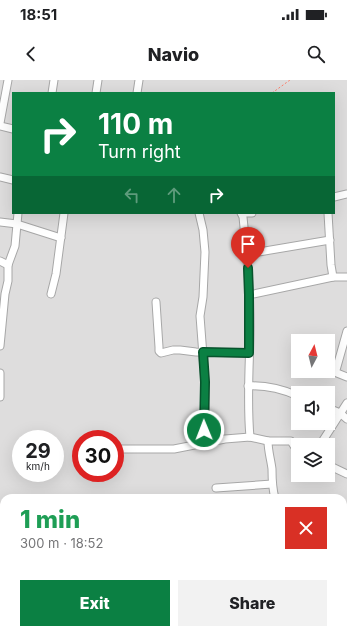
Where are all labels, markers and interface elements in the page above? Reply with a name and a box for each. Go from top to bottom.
text: 18:51 [20,5,57,24]
icon: back [20,43,42,65]
icon: search [305,43,327,65]
text: Navio [148,44,199,65]
text: 110 m [98,107,173,141]
icon: right [32,108,84,160]
text: Turn right [98,141,181,162]
icon: left [121,184,143,206]
icon: ahead [163,184,185,206]
icon: right [205,184,227,206]
pin [231,227,265,268]
icon: arrive [237,233,259,255]
north arrow [291,334,335,378]
map controls [291,334,335,482]
button: sound [291,386,335,430]
position arrow [183,409,225,451]
speed limit sign: 30 [72,430,124,482]
button: layers [291,438,335,482]
text: 29 [25,439,51,463]
text: km/h [26,460,50,472]
text: 1 min [20,505,80,534]
button: close [285,507,327,549]
text: 300 m · 18:52 [20,535,103,551]
button: Exit [20,580,170,626]
button: Share [178,580,327,626]

